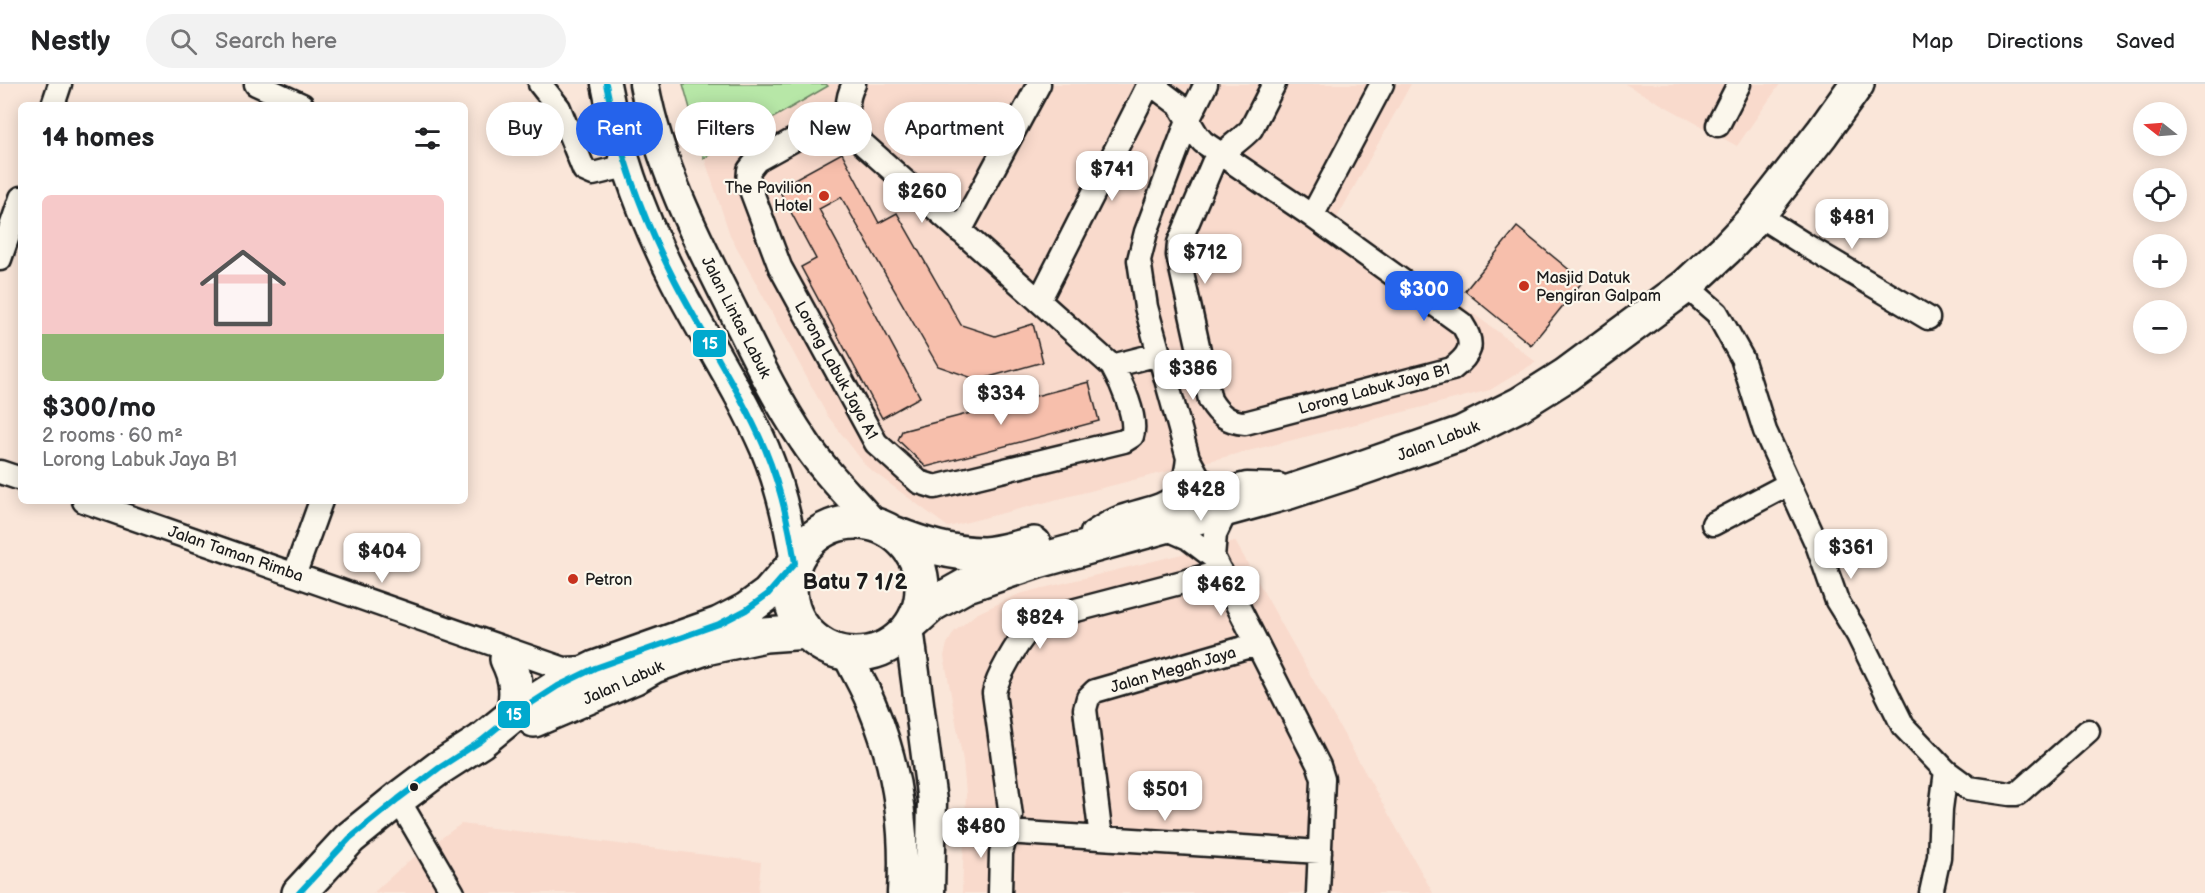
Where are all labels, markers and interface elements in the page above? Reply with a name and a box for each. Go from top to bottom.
search box [146,14,566,68]
text: Nestly [30,25,110,58]
icon: search [167,25,200,58]
text: Search here [215,28,337,55]
text: Map [1911,29,1954,54]
text: Directions [1987,29,2083,54]
text: Saved [2116,29,2175,54]
chip: Buy [486,102,564,156]
chip: Rent [576,102,663,156]
chip: Filters [675,102,776,156]
chip: New [788,102,872,156]
chip: Apartment [884,102,1025,156]
north arrow [2133,102,2187,156]
map controls [2133,102,2187,354]
icon: filters [411,122,444,155]
text: 14 homes [42,123,154,154]
pin: $741 [1076,151,1148,202]
text: $741 [1090,158,1134,182]
button: locate [2133,168,2187,222]
pin: $260 [886,173,958,224]
place label: The Pavilion Hotel [725,179,812,216]
text: $260 [897,180,947,204]
marker: The Pavilion Hotel [817,189,831,203]
pin: $481 [1816,199,1888,250]
text: $481 [1829,206,1875,230]
icon: home [189,234,297,342]
pin: $712 [1169,234,1241,285]
button: + [2133,234,2187,288]
text: $712 [1183,241,1227,265]
street label: Jalan Lintas Labuk [697,254,775,382]
place label: Masjid Datuk Pengiran Galpam [1536,269,1661,306]
pin: $300 [1388,271,1460,322]
text: $300 [1399,278,1449,302]
marker: Masjid Datuk Pengiran Galpam [1517,279,1531,293]
street label: Lorong Labuk Jaya A1 [790,298,882,443]
button: − [2133,300,2187,354]
line badge: 15 [692,329,727,358]
text: 15 [702,335,718,354]
pin: $386 [1157,350,1229,401]
text: $386 [1169,357,1218,381]
street label: Lorong Labuk Jaya B1 [1296,360,1452,419]
pin: $334 [965,375,1037,426]
text: $334 [977,382,1025,406]
text: $300/mo [42,393,156,424]
street label: Jalan Labuk [1395,417,1482,466]
text: 2 rooms · 60 m² [42,424,183,448]
text: Lorong Labuk Jaya B1 [42,448,237,472]
pin: $428 [1165,471,1237,522]
text: $428 [1177,478,1225,502]
street label: Jalan Taman Rimba [165,522,306,586]
pin: $361 [1815,529,1887,580]
pin: $404 [346,533,418,584]
text: $361 [1828,536,1874,560]
text: $404 [357,540,407,564]
pin: $462 [1185,566,1257,617]
district label: Batu 7 1/2 [803,569,907,596]
place label: Petron [585,571,632,590]
marker: Petron [566,572,580,586]
text: $462 [1196,573,1246,597]
pin: $824 [1004,599,1076,650]
text: $824 [1016,606,1064,630]
street label: Jalan Megah Jaya [1108,643,1238,697]
street label: Jalan Labuk [580,657,667,710]
line badge: 15 [497,700,531,729]
text: 15 [506,706,522,725]
pin: $501 [1129,771,1201,822]
text: $501 [1142,778,1188,802]
unlabelled marker [408,781,420,793]
pin: $480 [945,808,1017,859]
text: $480 [956,815,1006,839]

